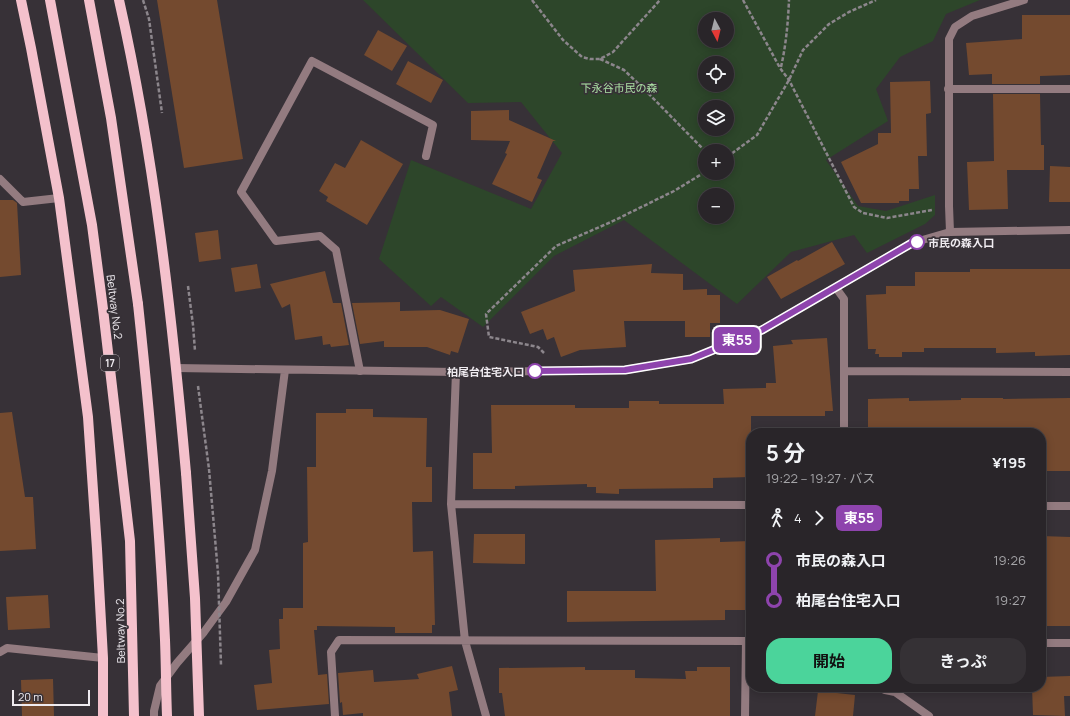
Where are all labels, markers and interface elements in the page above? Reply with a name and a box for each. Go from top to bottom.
north arrow [698,12,734,48]
map controls [698,12,734,224]
button: locate [698,56,734,92]
park label: 下永谷市民の森 [581,80,658,95]
button: layers [698,100,734,136]
button: + [698,144,734,180]
button: − [698,188,734,224]
marker: 市民の森入口 [909,234,925,250]
place label: 市民の森入口 [928,235,994,250]
street label: Beltway No.2 [104,274,126,340]
line badge: 東55 [714,327,760,353]
text: 東55 [722,330,752,349]
road number: 17 [101,355,119,371]
marker: 柏尾台住宅入口 [527,363,543,379]
place label: 柏尾台住宅入口 [447,364,524,379]
text: 5 分 [766,438,805,468]
text: ¥195 [992,452,1026,473]
text: 19:22 – 19:27 · バス [766,469,875,487]
icon: walk [766,507,788,529]
icon: forward [808,507,830,529]
text: 東55 [844,508,874,527]
text: 4 [794,509,802,527]
text: 市民の森入口 [796,550,886,571]
text: 19:26 [993,551,1026,569]
text: 柏尾台住宅入口 [796,590,901,611]
text: 19:27 [995,591,1026,609]
street label: Beltway No.2 [112,598,128,664]
button: 開始 [766,638,892,684]
button: きっぷ [900,638,1026,684]
scale bar [12,688,90,707]
text: 20 m [18,689,43,704]

